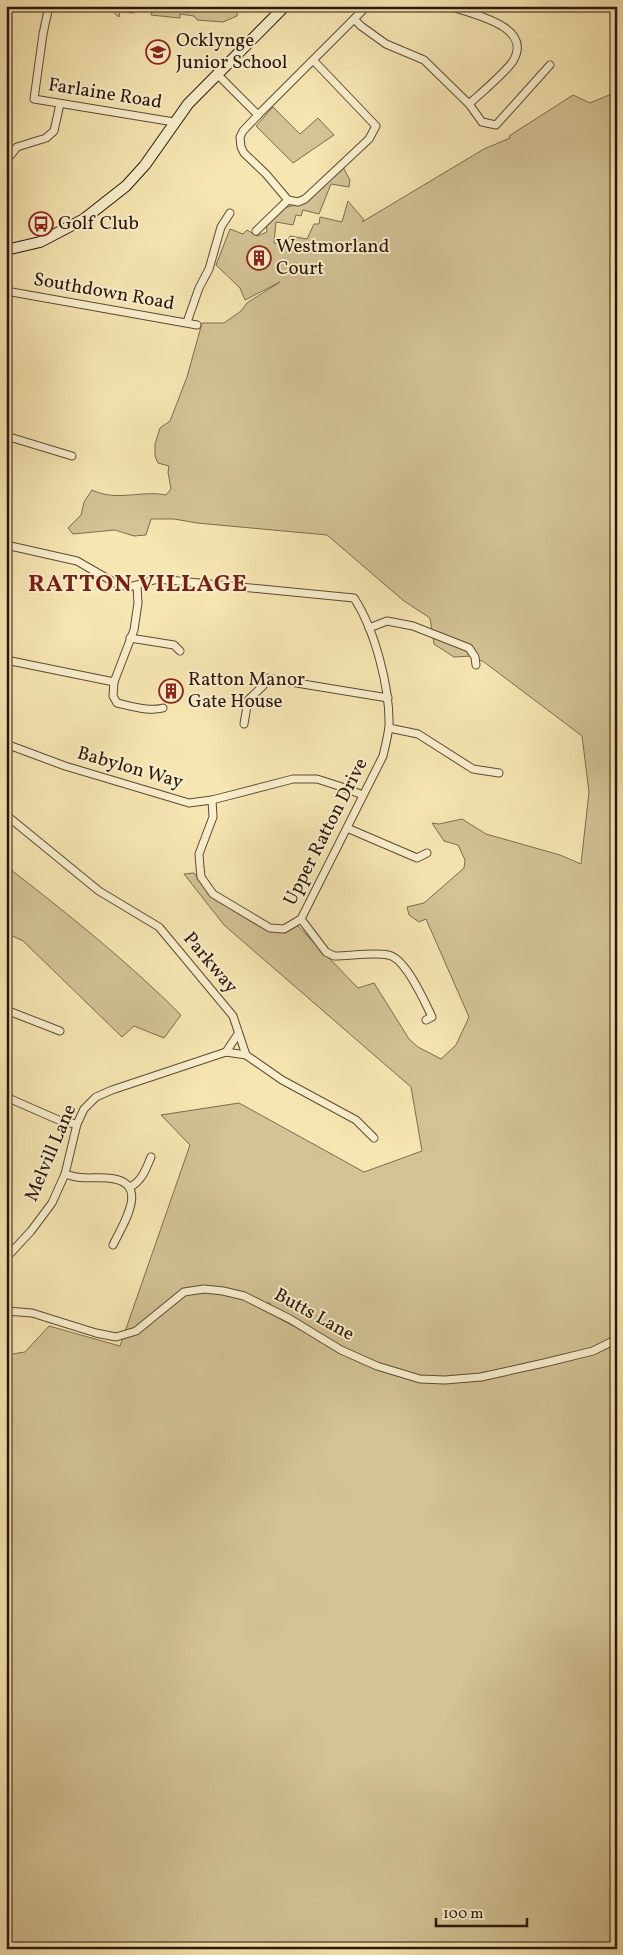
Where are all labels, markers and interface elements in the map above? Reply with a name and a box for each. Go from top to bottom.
place label: Ocklynge Junior School [176,28,288,76]
school or university icon: Ocklynge Junior School [145,39,171,65]
street label: Farlaine Road [46,72,164,116]
bus stop icon: Golf Club [28,211,54,237]
place label: Golf Club [58,211,139,237]
place label: Westmorland Court [276,234,389,282]
building icon: Westmorland Court [246,245,272,271]
street label: Southdown Road [31,267,177,317]
district label: RATTON VILLAGE [28,568,248,602]
place label: Ratton Manor Gate House [188,667,305,715]
building icon: Ratton Manor Gate House [158,678,184,704]
street label: Babylon Way [74,740,186,796]
street label: Upper Ratton Drive [278,754,374,910]
street label: Parkway [177,927,243,999]
street label: Melvill Lane [19,1100,83,1206]
street label: Butts Lane [269,1282,359,1348]
scale bar [436,1895,527,1927]
text: 100 m [443,1904,483,1925]

